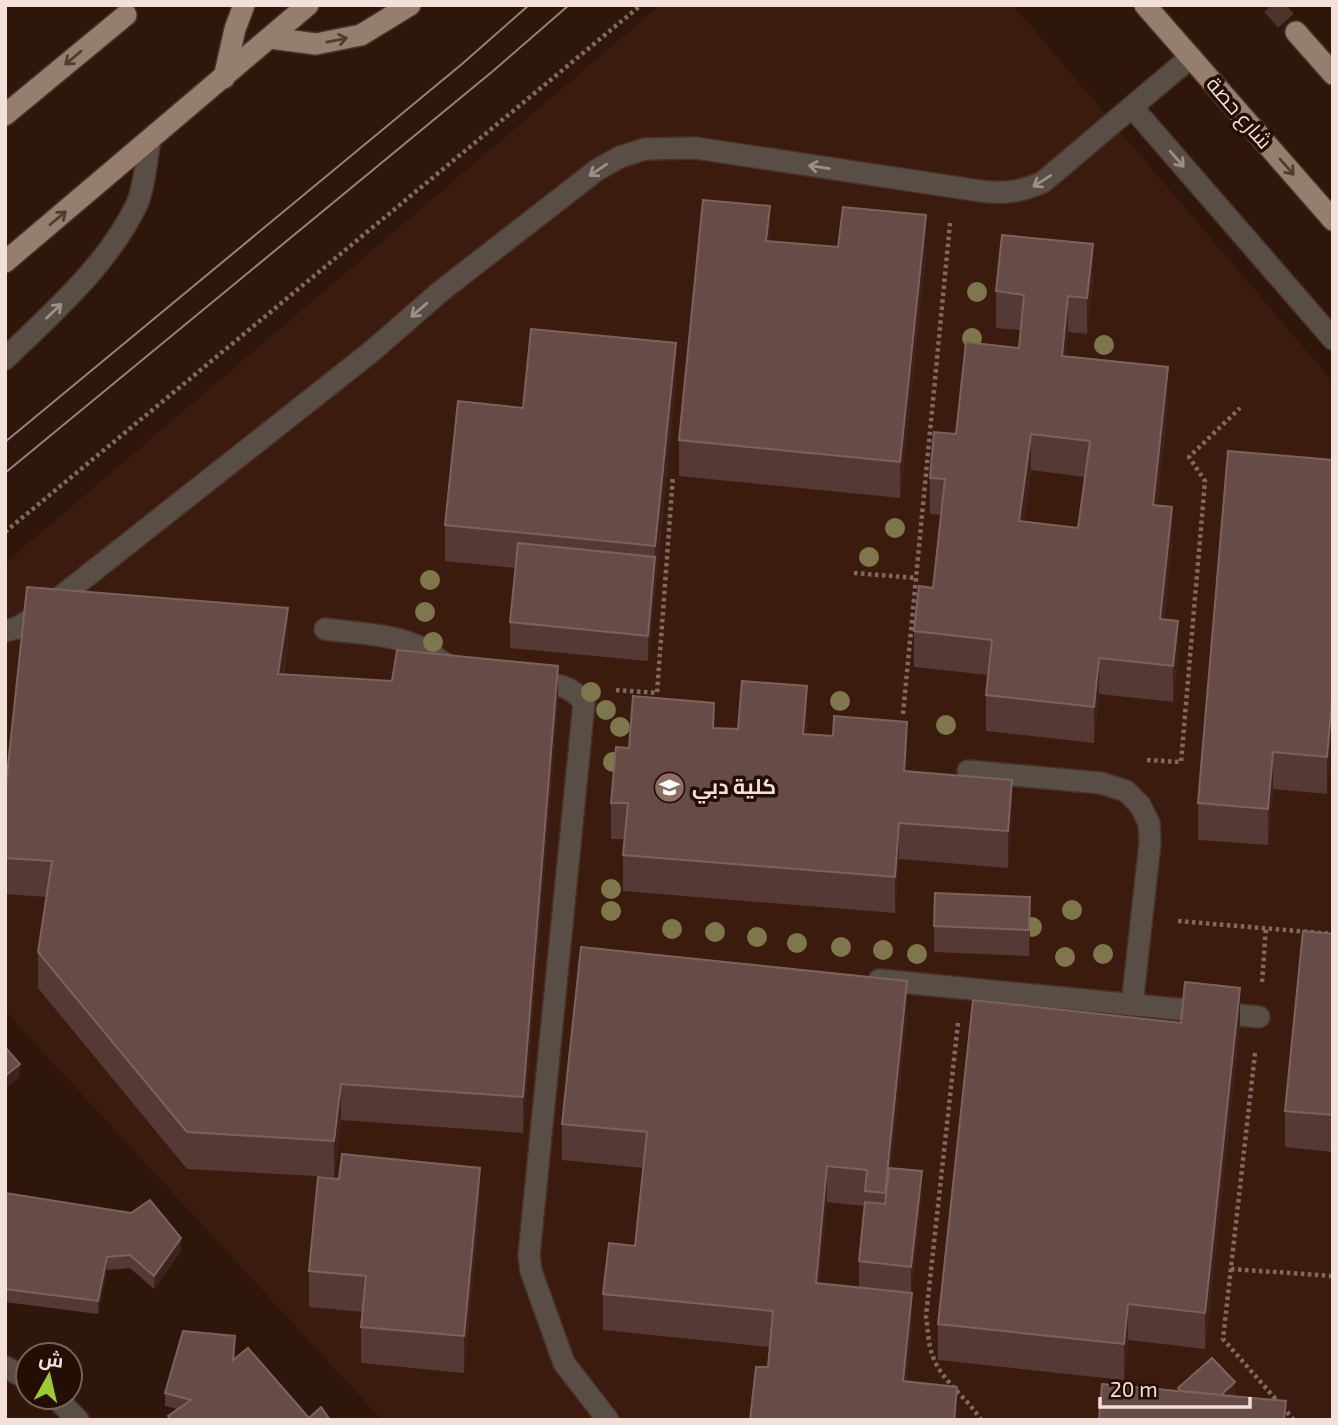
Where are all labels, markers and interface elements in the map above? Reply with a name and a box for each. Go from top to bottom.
one-way arrow [325,32,348,46]
one-way arrow [65,51,83,66]
street label: شارع حصة [1200,71,1278,155]
one-way arrow [1169,150,1185,168]
one-way arrow [1279,158,1295,176]
one-way arrow [808,160,831,173]
one-way arrow [589,163,608,177]
one-way arrow [1033,174,1052,189]
one-way arrow [48,210,66,226]
one-way arrow [410,302,428,318]
one-way arrow [45,303,62,320]
school or university icon: كلية دبي [652,770,686,804]
place label: كلية دبي [692,773,776,804]
north arrow [14,1341,84,1411]
text: ش [38,1346,65,1373]
scale bar [1100,1366,1250,1410]
text: 20 m [1110,1376,1158,1401]

